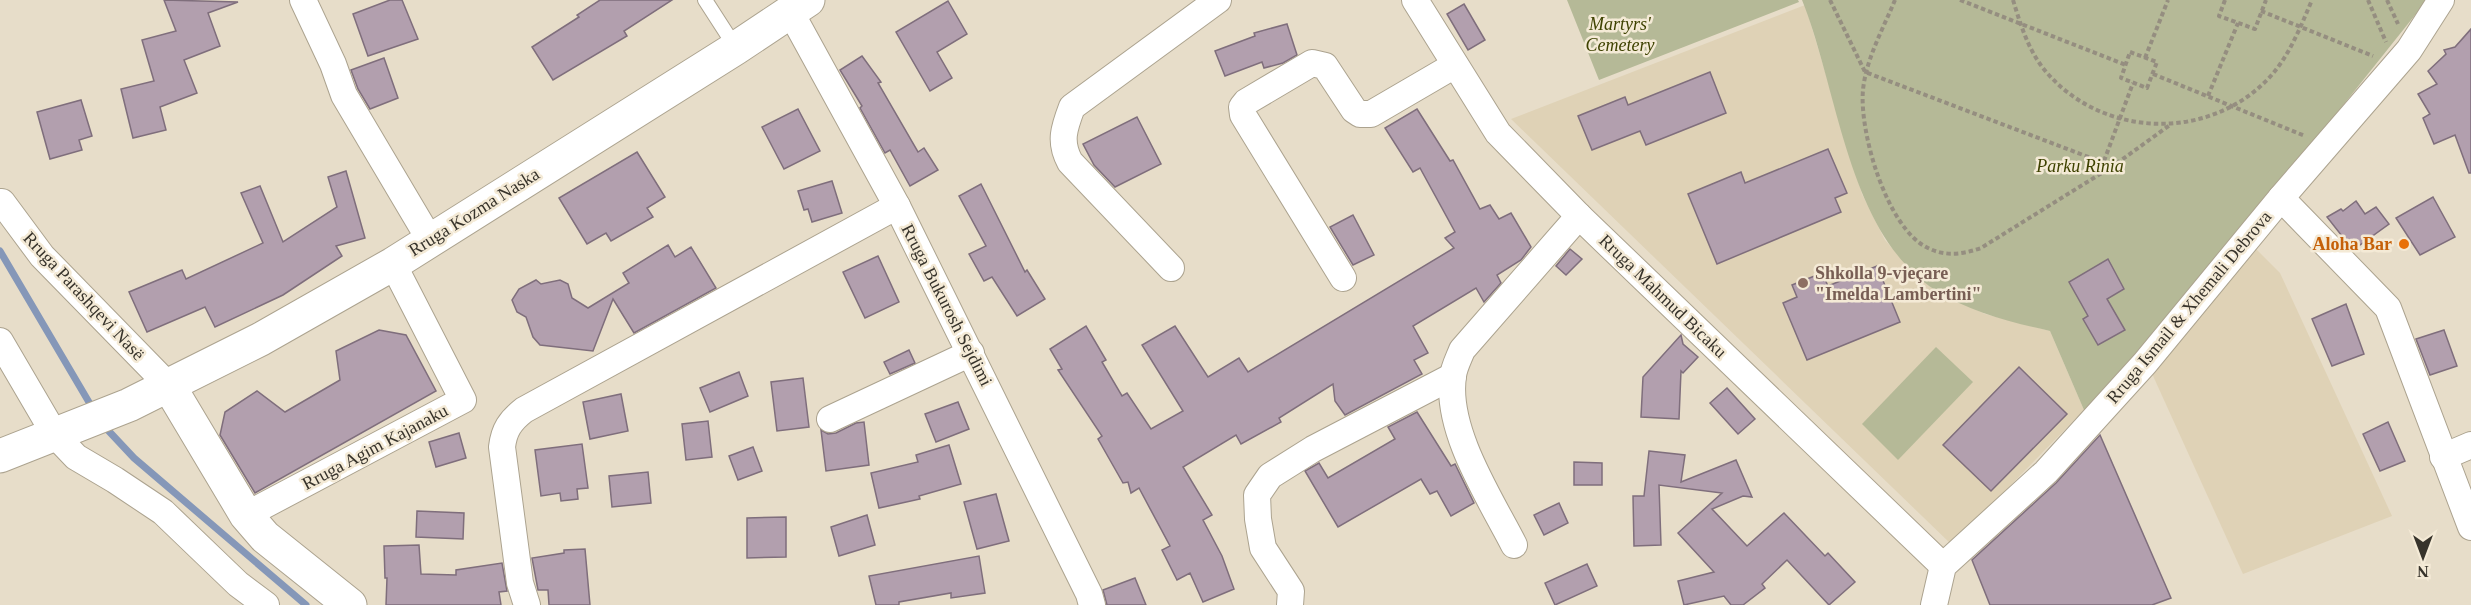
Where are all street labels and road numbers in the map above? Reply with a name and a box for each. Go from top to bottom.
street label: Rruga Kozma Naska [405,164,543,260]
street label: Rruga Ismail & Xhemali Debrova [2103,207,2275,407]
street label: Rruga Bukurosh Sejdimi [897,221,997,389]
street label: Rruga Parashqevi Nasë [19,228,149,364]
street label: Rruga Mahmud Bicaku [1595,230,1731,362]
street label: Rruga Agim Kajanaku [299,400,451,494]

